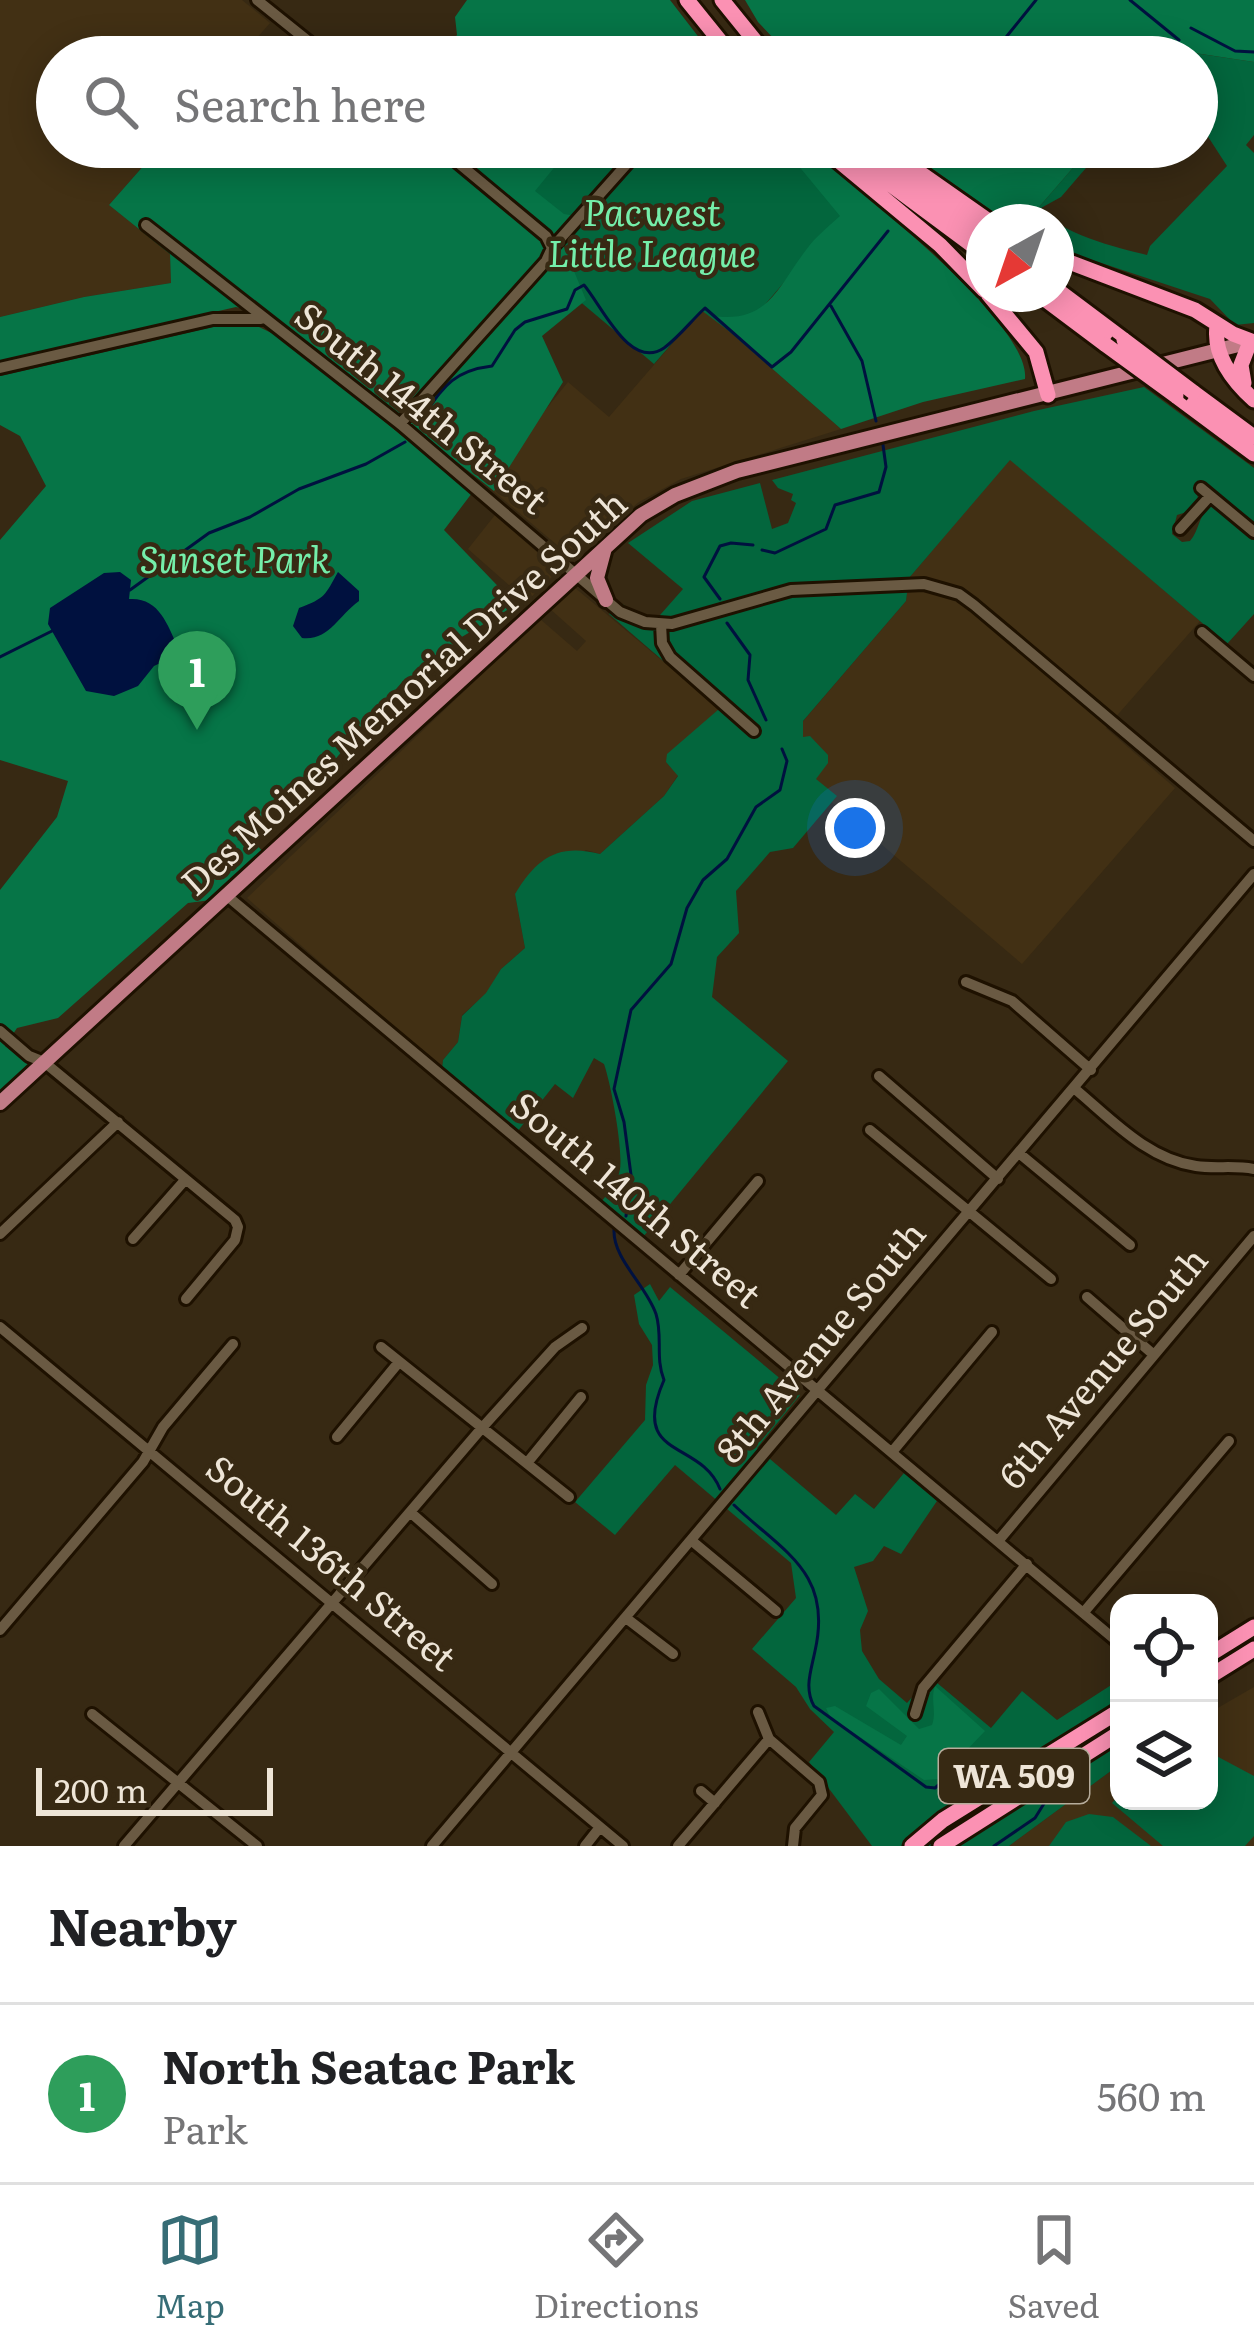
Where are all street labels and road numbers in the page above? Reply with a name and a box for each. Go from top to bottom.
street label: South 144th Street [285,288,561,525]
street label: Des Moines Memorial Drive South [168,476,637,906]
street label: South 140th Street [501,1077,775,1319]
street label: 8th Avenue South [702,1208,936,1473]
street label: 6th Avenue South [984,1234,1218,1499]
street label: South 136th Street [196,1441,469,1682]
road number: WA 509 [939,1749,1089,1803]

